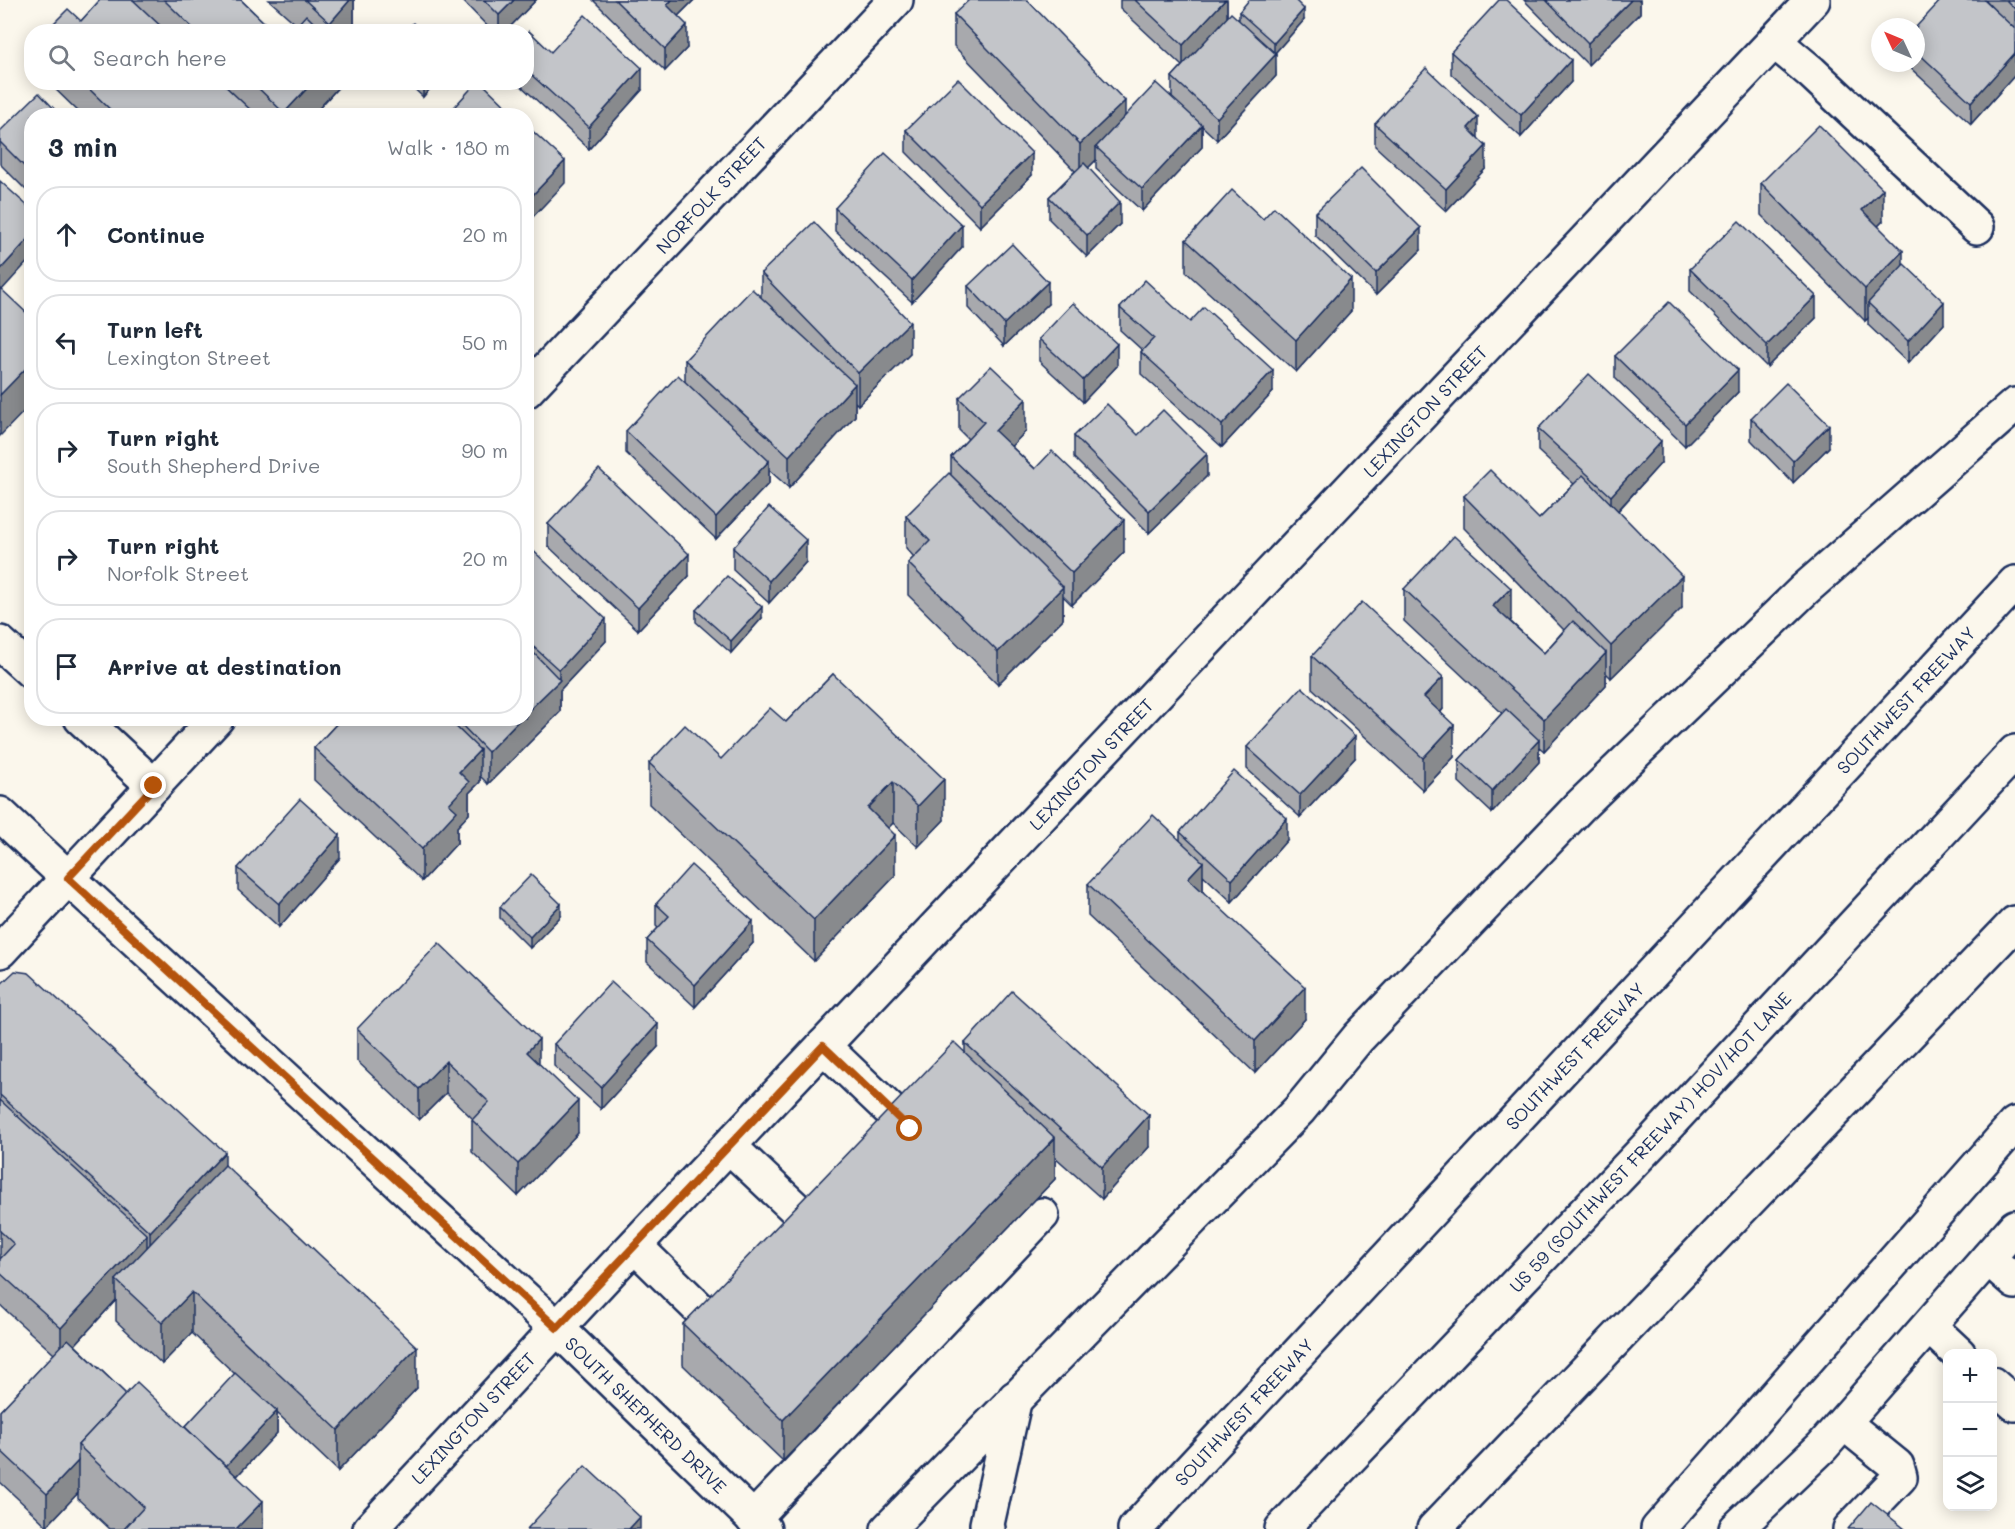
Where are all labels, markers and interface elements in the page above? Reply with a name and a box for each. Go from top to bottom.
north arrow [1871,18,1925,72]
search box [24,24,534,90]
icon: search [45,41,78,74]
text: Search here [93,43,227,72]
text: 3 min [48,130,117,164]
street label: NORFOLK STREET [650,131,772,259]
text: Walk · 180 m [387,134,510,160]
icon: ahead [50,218,83,251]
text: Continue [107,220,205,249]
text: 20 m [462,221,508,247]
text: Turn left [107,315,203,344]
icon: left [50,326,83,359]
text: 50 m [462,329,508,355]
street label: LEXINGTON STREET [1358,340,1492,482]
text: Lexington Street [107,344,271,370]
text: Turn right [107,423,219,452]
icon: right [50,434,83,467]
text: 90 m [462,437,508,463]
text: South Shepherd Drive [107,452,320,478]
text: Turn right [107,531,219,560]
icon: right [50,542,83,575]
text: 20 m [462,545,508,571]
text: Norfolk Street [107,560,249,586]
street label: SOUTHWEST FREEWAY [1831,621,1981,779]
icon: arrive [50,650,83,683]
text: Arrive at destination [107,652,342,681]
street label: LEXINGTON STREET [1024,693,1158,835]
route end [140,772,166,798]
street label: SOUTHWEST FREEWAY [1500,977,1650,1135]
street label: US 59 (SOUTHWEST FREEWAY) HOV/HOT LANE [1504,986,1796,1298]
route start [896,1115,922,1141]
street label: SOUTH SHEPHERD DRIVE [560,1331,732,1499]
street label: SOUTHWEST FREEWAY [1169,1333,1319,1491]
street label: LEXINGTON STREET [406,1347,540,1489]
map controls [1943,1349,1997,1511]
button: + [1943,1349,1997,1403]
button: − [1943,1403,1997,1457]
button: layers [1943,1457,1997,1511]

